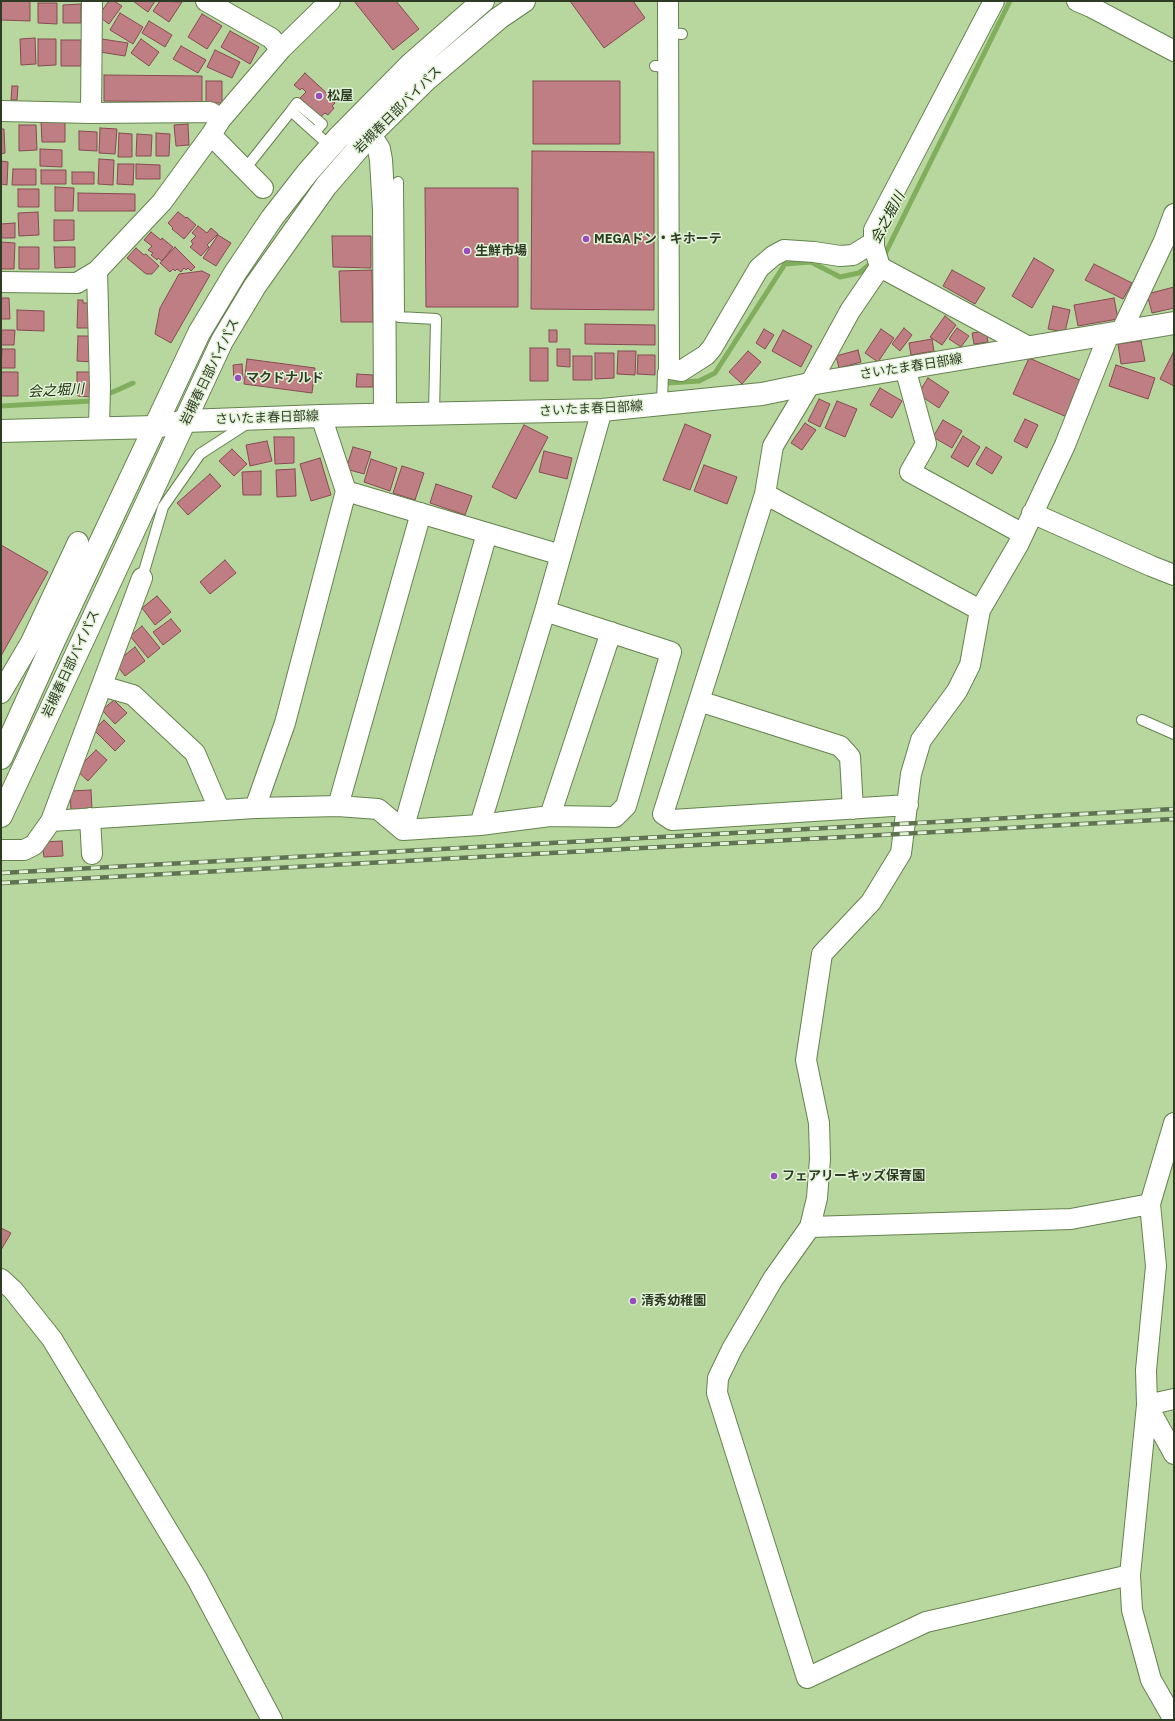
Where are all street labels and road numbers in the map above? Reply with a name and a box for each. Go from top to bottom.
street label: 岩槻春日部バイパス [351,63,445,157]
street label: 岩槻春日部バイパス [177,316,243,428]
street label: さいたま春日部線 [858,351,964,383]
street label: さいたま春日部線 [539,398,643,420]
street label: さいたま春日部線 [215,408,319,428]
street label: 岩槻春日部バイパス [39,608,103,720]

